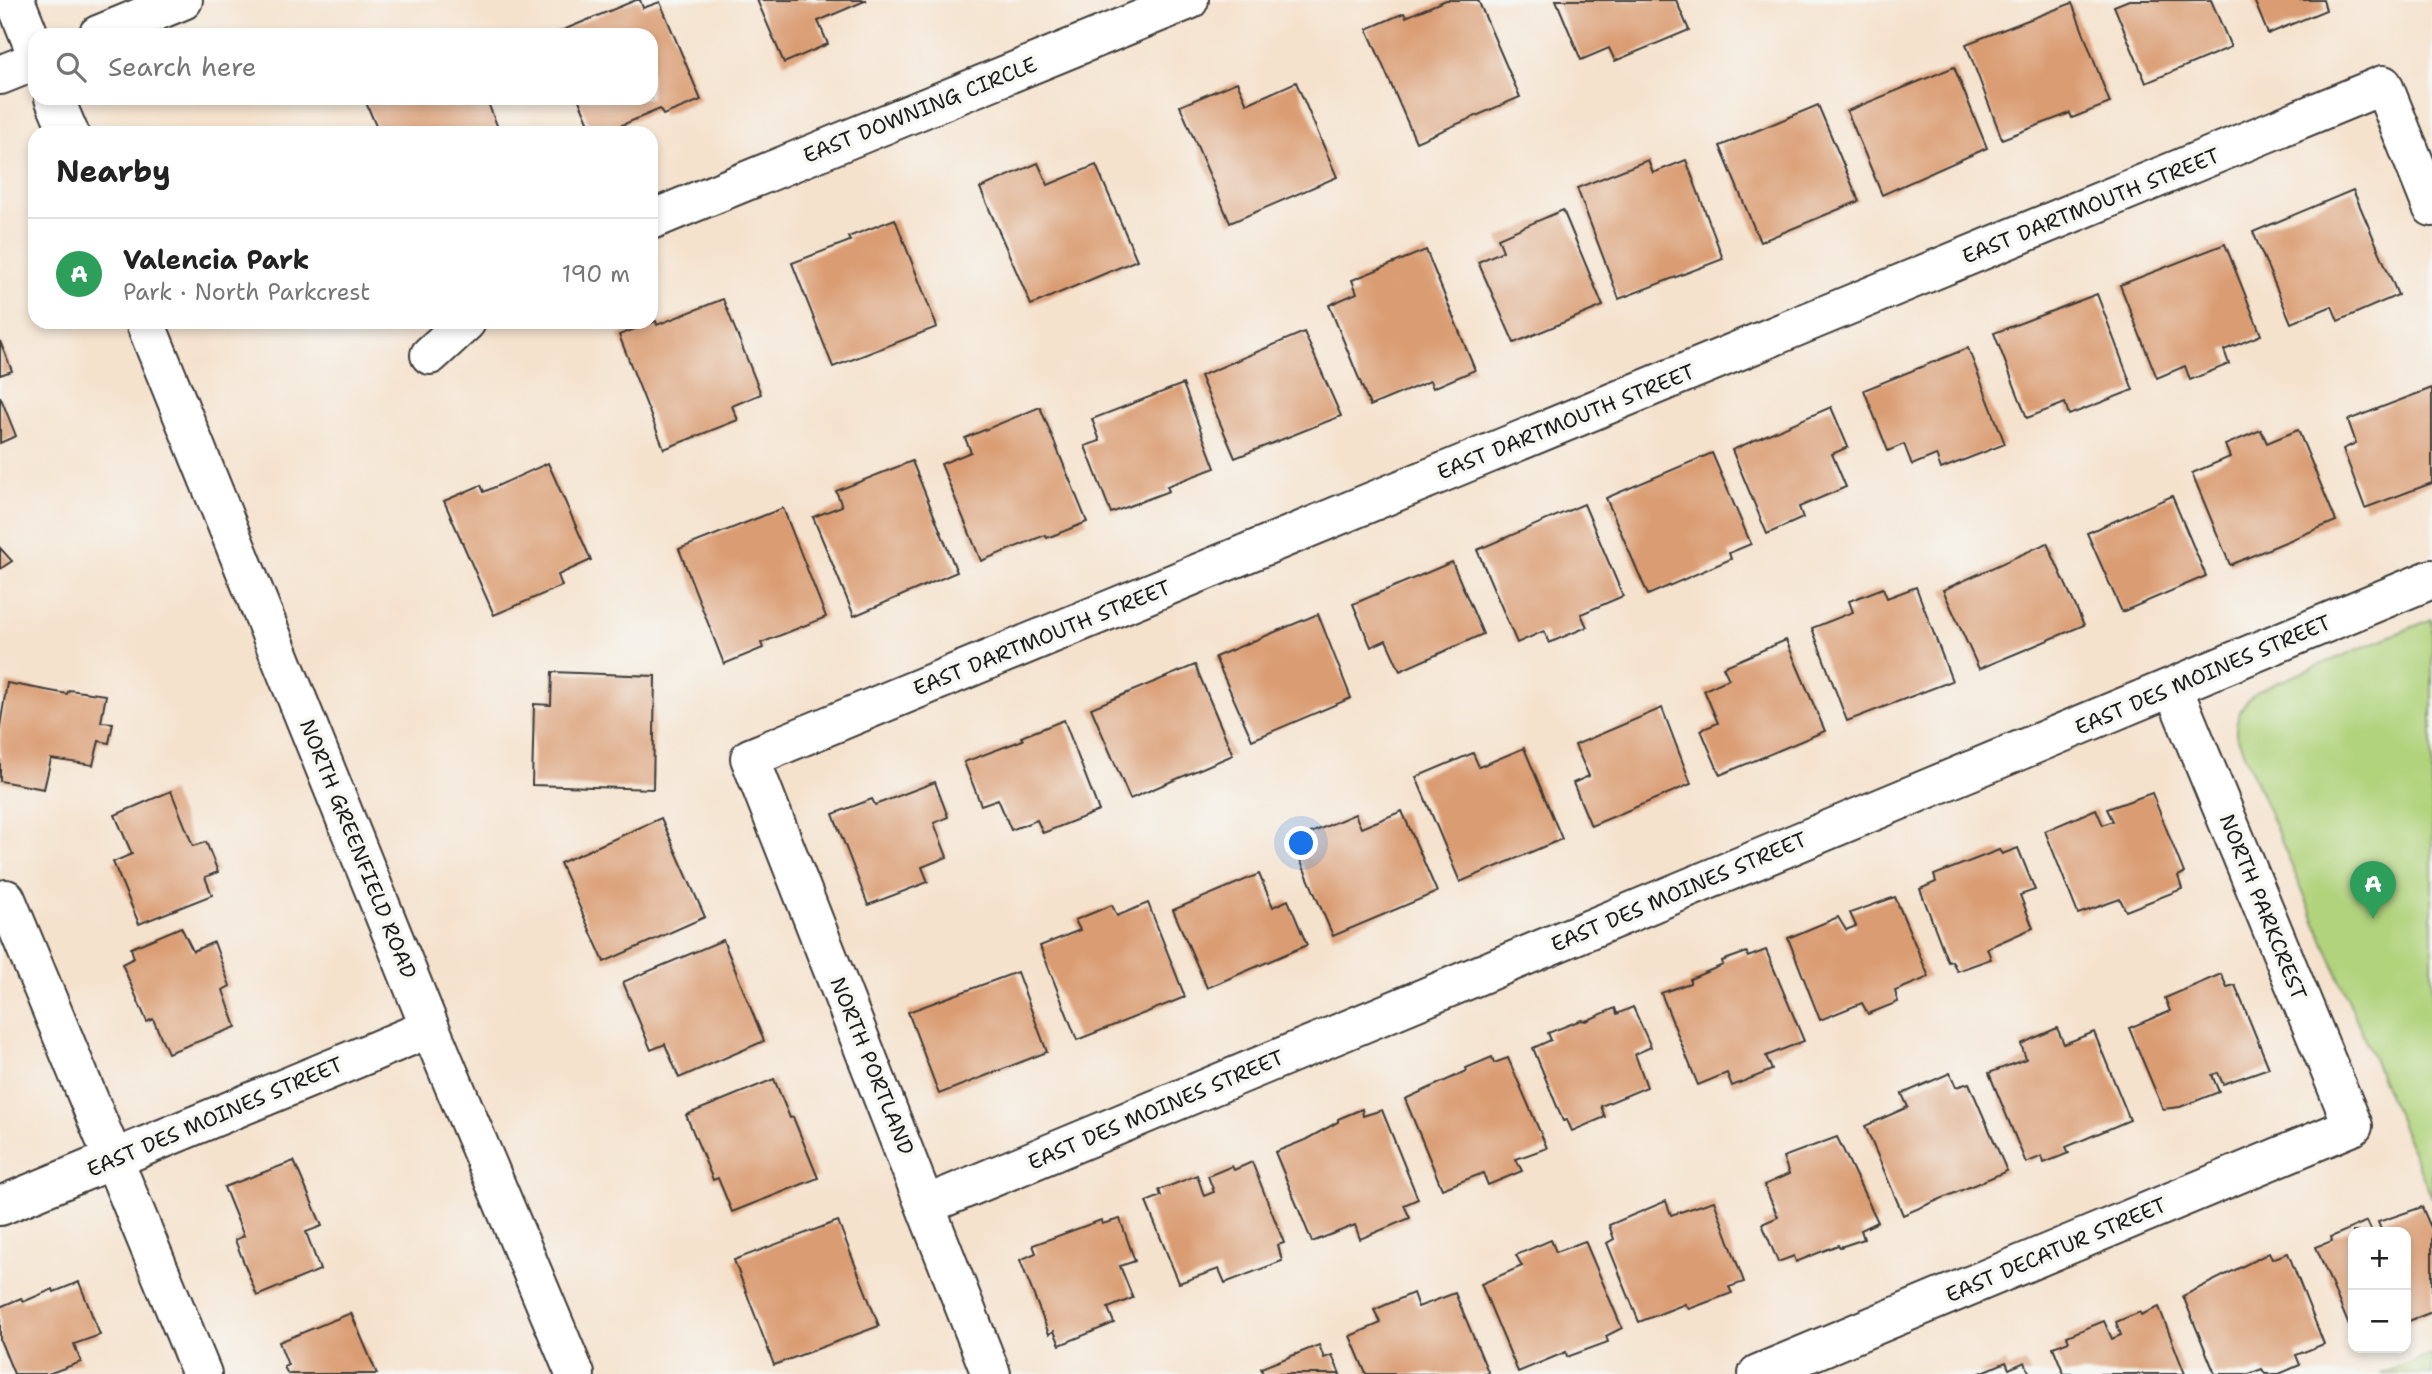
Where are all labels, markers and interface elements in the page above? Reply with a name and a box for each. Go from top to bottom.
search box [28,28,658,105]
icon: search [52,48,90,86]
text: Search here [108,49,257,84]
street label: EAST DOWNING CIRCLE [799,50,1041,170]
street label: EAST DARTMOUTH STREET [1958,141,2224,271]
text: Nearby [56,151,171,192]
text: Valencia Park [123,242,310,277]
text: A [70,259,88,289]
text: 190 m [562,259,630,289]
text: Park · North Parkcrest [123,277,370,307]
street label: EAST DARTMOUTH STREET [1433,357,1699,487]
street label: EAST DARTMOUTH STREET [909,573,1175,703]
street label: EAST DES MOINES STREET [2071,608,2335,742]
street label: NORTH GREENFIELD ROAD [293,715,423,983]
street label: NORTH PARKCREST [2213,810,2313,1004]
street label: EAST DES MOINES STREET [1547,825,1811,959]
your location [1284,826,1318,860]
pin: A [2350,861,2396,919]
street label: NORTH PORTLAND [824,973,920,1159]
street label: EAST DES MOINES STREET [1024,1043,1288,1177]
street label: EAST DES MOINES STREET [83,1050,347,1184]
street label: EAST DECATUR STREET [1941,1191,2171,1309]
map controls [2348,1227,2411,1353]
button: + [2348,1227,2411,1290]
button: − [2348,1290,2411,1353]

